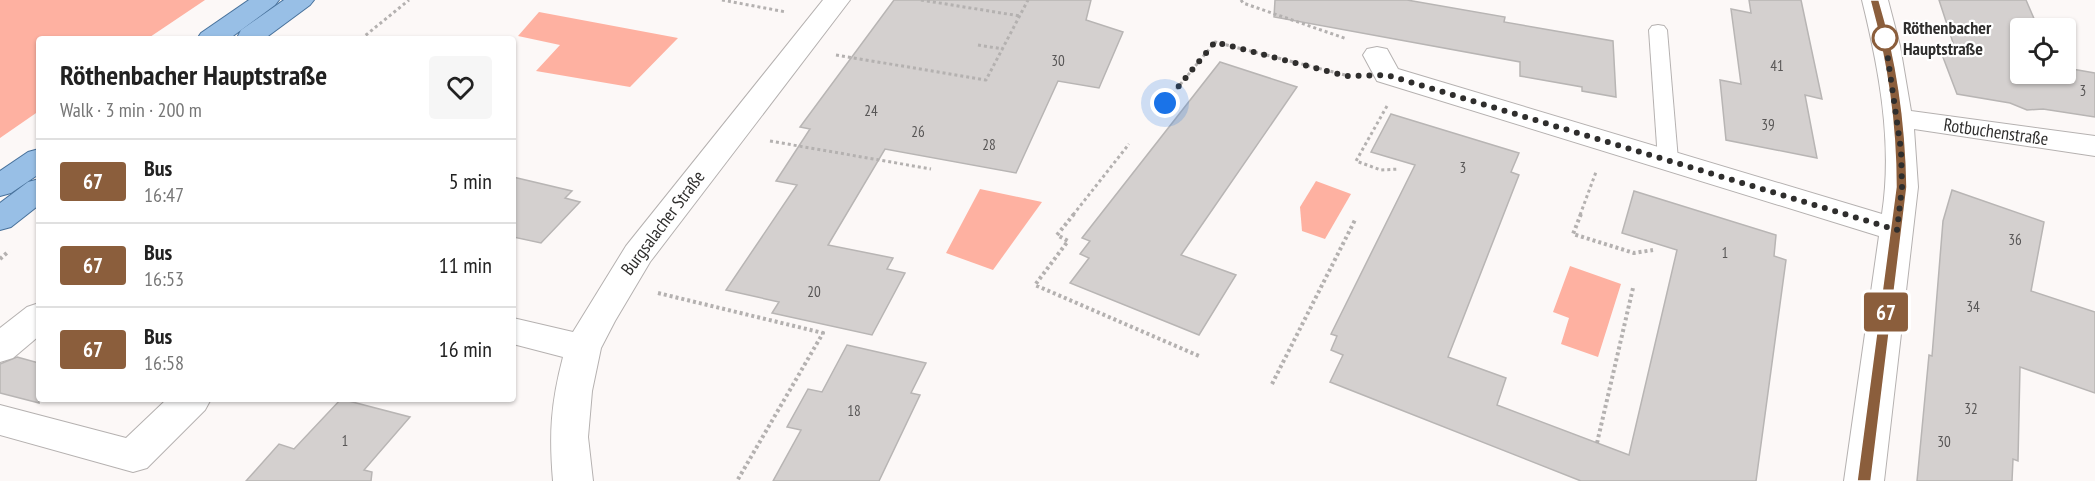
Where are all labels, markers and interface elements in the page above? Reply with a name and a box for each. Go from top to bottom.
place label: Röthenbacher Hauptstraße [1903,16,1992,60]
map controls [2010,18,2076,84]
button: locate [2010,18,2076,84]
marker: Röthenbacher Hauptstraße [1872,25,1898,51]
house number: 30 [1051,51,1065,70]
text: Röthenbacher Hauptstraße [60,56,327,93]
button: heart [429,56,492,119]
house number: 41 [1770,56,1784,75]
house number: 3 [2080,81,2086,100]
your location [1150,88,1180,118]
text: Walk · 3 min · 200 m [60,97,202,123]
house number: 24 [864,101,878,120]
street label: Rotbuchenstraße [1942,113,2050,150]
house number: 39 [1761,115,1775,134]
house number: 26 [911,122,925,141]
house number: 28 [982,135,996,154]
text: Bus [144,154,172,182]
house number: 3 [1460,158,1466,177]
street label: Burgsalacher Straße [616,166,709,280]
text: 5 min [449,167,492,195]
text: 67 [83,168,103,195]
text: 16:47 [144,182,184,208]
house number: 36 [2008,230,2022,249]
text: Bus [144,238,172,266]
house number: 1 [1722,243,1728,262]
text: 11 min [439,251,492,279]
text: 67 [83,252,103,279]
text: 16:53 [144,266,184,292]
house number: 20 [807,282,821,301]
line badge: 67 [1859,292,1913,332]
house number: 34 [1966,297,1980,316]
text: 67 [1876,299,1896,326]
text: Bus [144,322,172,350]
text: 16 min [439,335,492,363]
text: 67 [83,336,103,363]
text: 16:58 [144,350,184,376]
house number: 32 [1964,399,1978,418]
house number: 18 [847,401,861,420]
house number: 1 [342,431,348,450]
house number: 30 [1937,432,1951,451]

